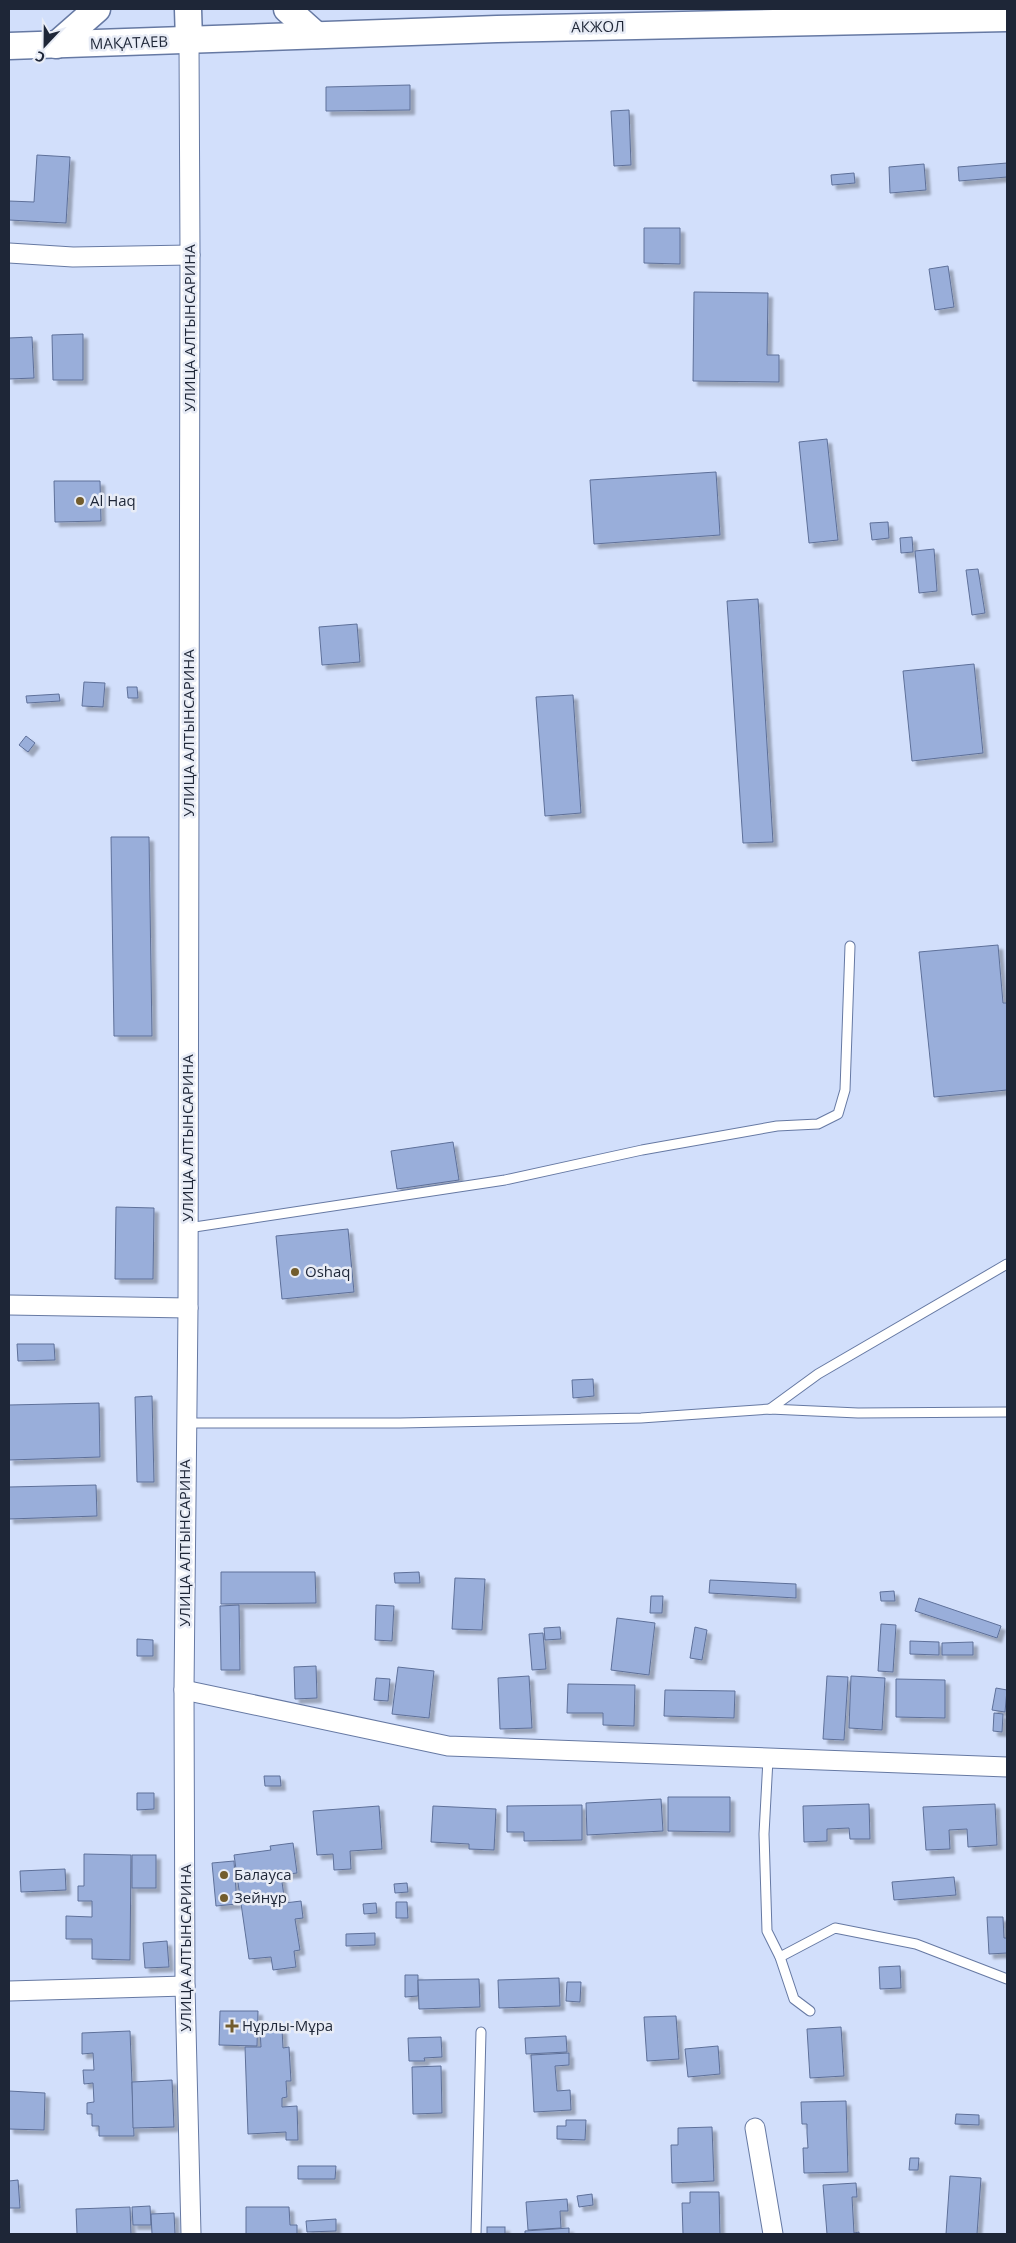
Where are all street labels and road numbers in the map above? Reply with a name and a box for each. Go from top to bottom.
street label: АКЖОЛ [571,16,625,36]
street label: МАҚАТАЕВ [90,31,168,53]
street label: УЛИЦА АЛТЫНСАРИНА [179,244,199,412]
street label: УЛИЦА АЛТЫНСАРИНА [178,649,198,817]
street label: УЛИЦА АЛТЫНСАРИНА [177,1054,197,1222]
street label: УЛИЦА АЛТЫНСАРИНА [174,1459,194,1627]
street label: УЛИЦА АЛТЫНСАРИНА [175,1864,195,2032]

